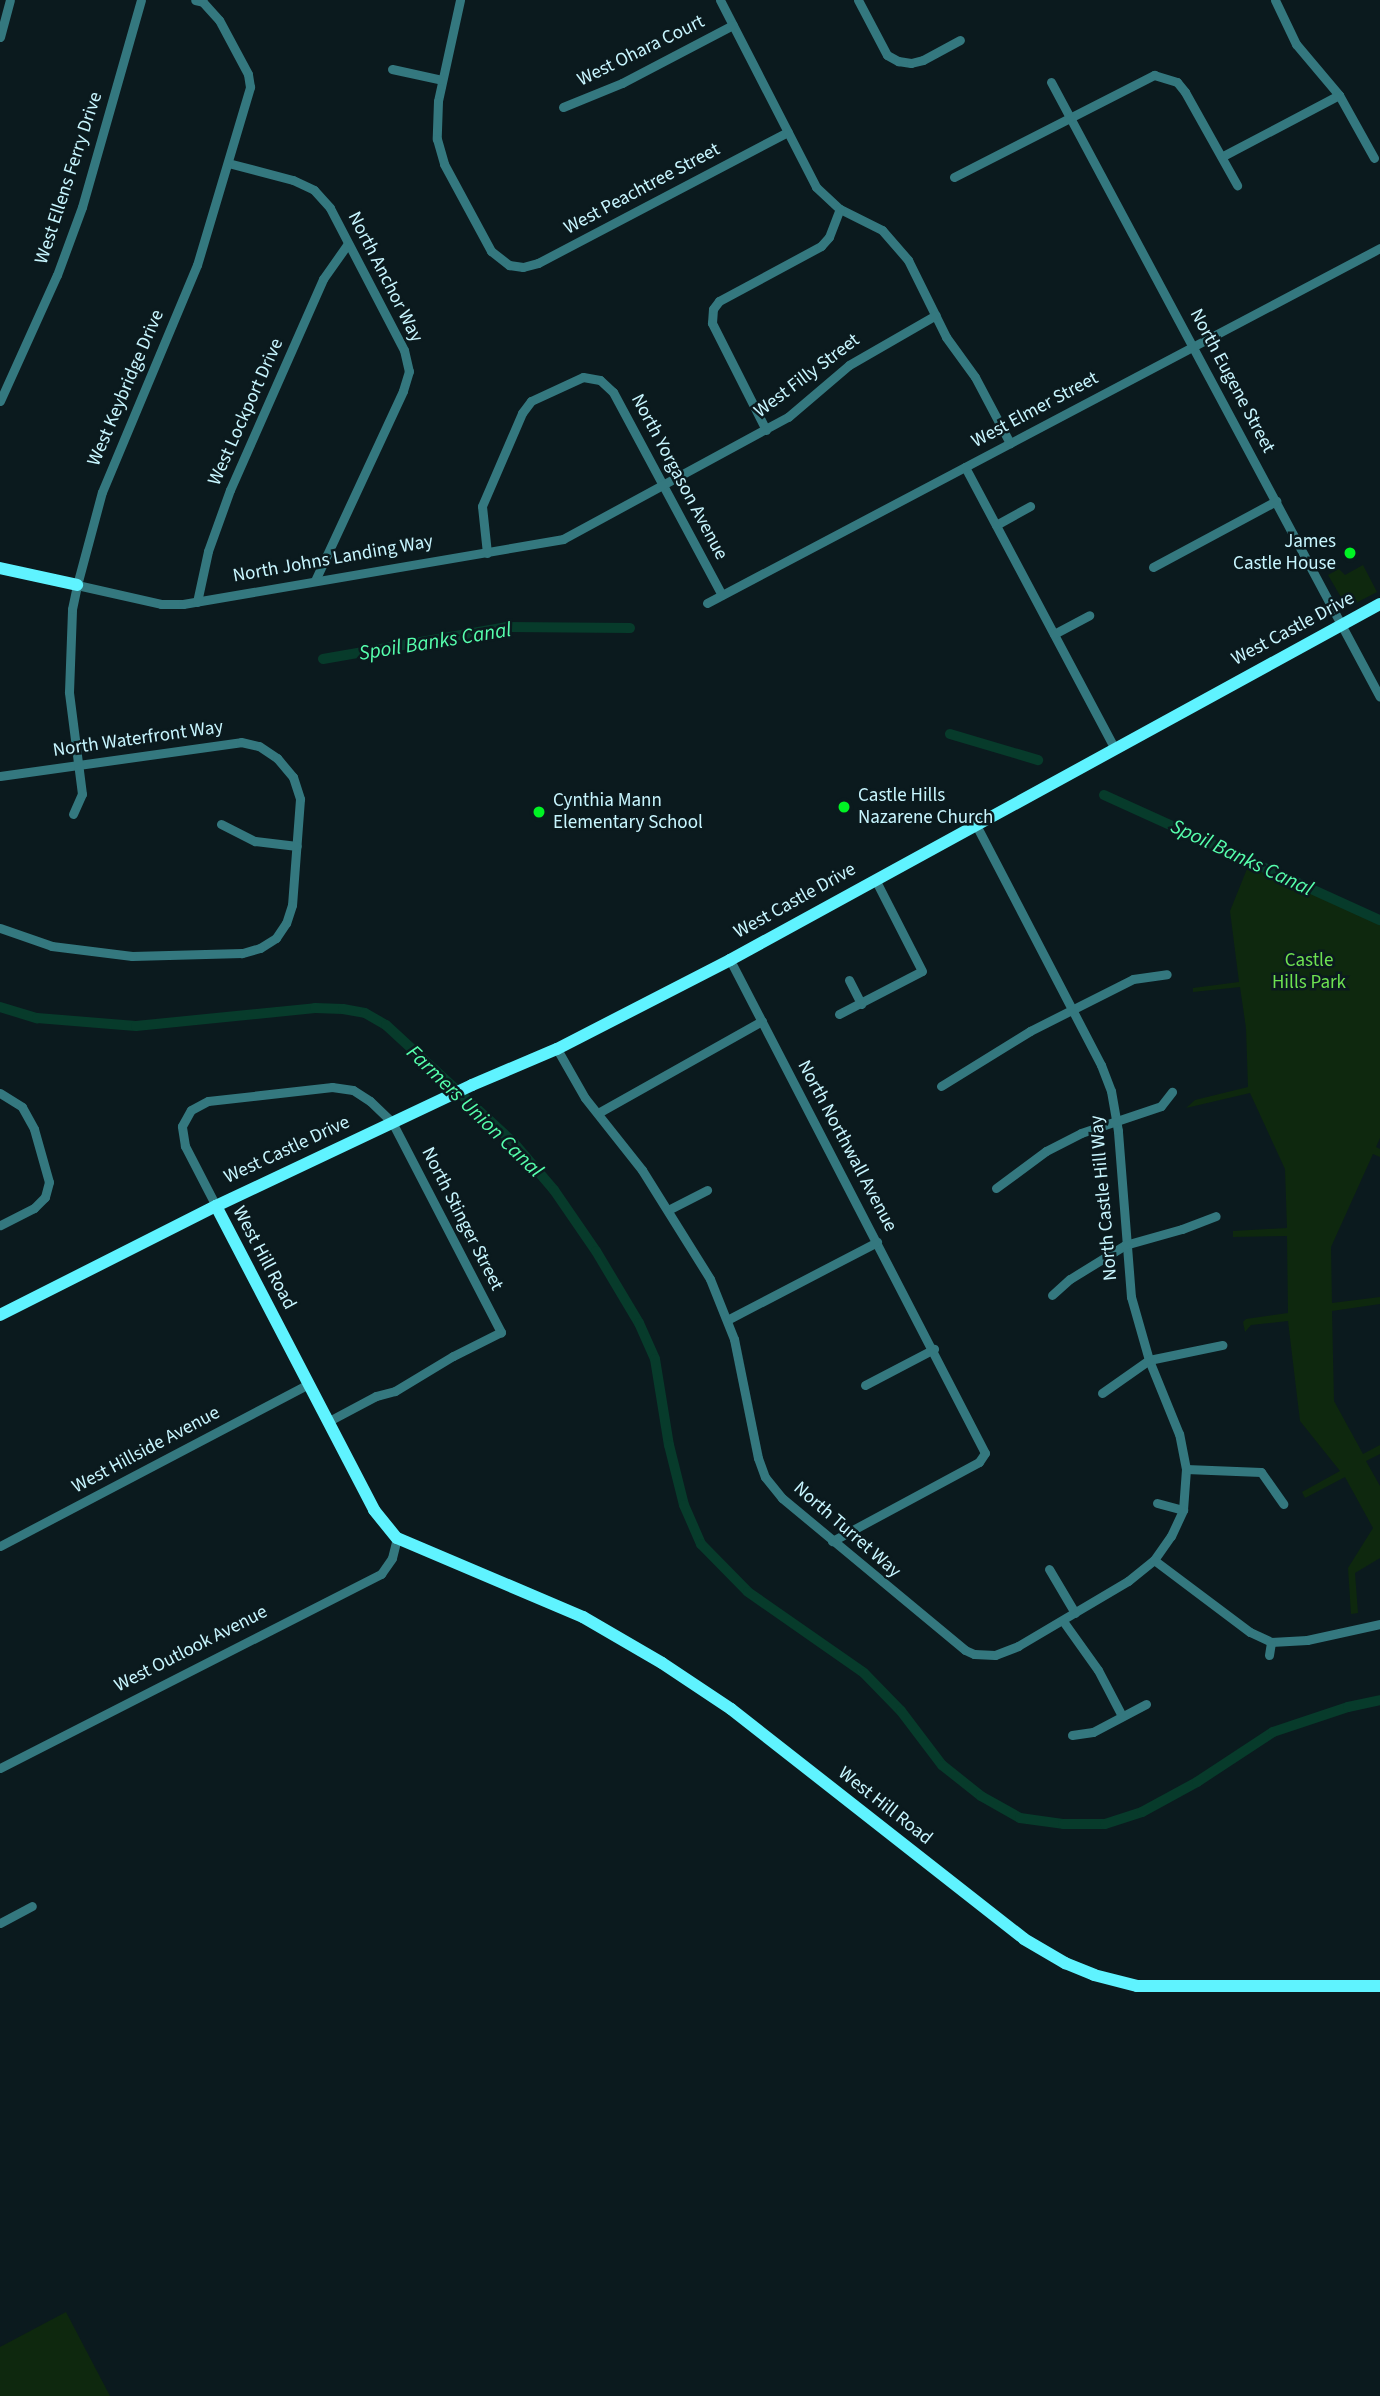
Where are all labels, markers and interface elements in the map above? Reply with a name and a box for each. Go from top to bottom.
street label: West Ohara Court [574,10,708,92]
street label: West Ellens Ferry Drive [30,89,108,267]
street label: West Peachtree Street [560,138,724,240]
street label: North Anchor Way [342,208,428,346]
street label: North Eugene Street [1184,305,1280,457]
street label: West Keybridge Drive [83,306,169,470]
street label: West Filly Street [750,329,864,423]
street label: West Lockport Drive [203,335,289,489]
street label: West Elmer Street [968,367,1102,453]
street label: North Yorgason Avenue [626,390,732,564]
street label: North Johns Landing Way [231,530,435,588]
place label: James Castle House [1233,531,1336,575]
marker: James Castle House [1342,545,1358,561]
street label: West Castle Drive [1228,587,1358,671]
water label: Spoil Banks Canal [357,616,513,666]
street label: North Waterfront Way [51,716,225,762]
place label: Castle Hills Nazarene Church [858,785,993,829]
place label: Cynthia Mann Elementary School [553,790,703,834]
marker: Castle Hills Nazarene Church [836,799,852,815]
marker: Cynthia Mann Elementary School [531,804,547,820]
water label: Spoil Banks Canal [1167,813,1317,901]
street label: West Castle Drive [730,858,860,944]
park label: Castle Hills Park [1272,950,1346,994]
water label: Farmers Union Canal [402,1039,548,1183]
street label: North Northwall Avenue [792,1056,902,1236]
street label: West Castle Drive [221,1111,353,1189]
street label: North Castle Hill Way [1085,1114,1123,1282]
street label: North Stinger Street [416,1144,508,1294]
street label: West Hill Road [227,1203,301,1313]
street label: West Hillside Avenue [68,1401,224,1499]
street label: North Turret Way [789,1477,905,1583]
street label: West Outlook Avenue [111,1601,271,1697]
street label: West Hill Road [833,1762,937,1850]

